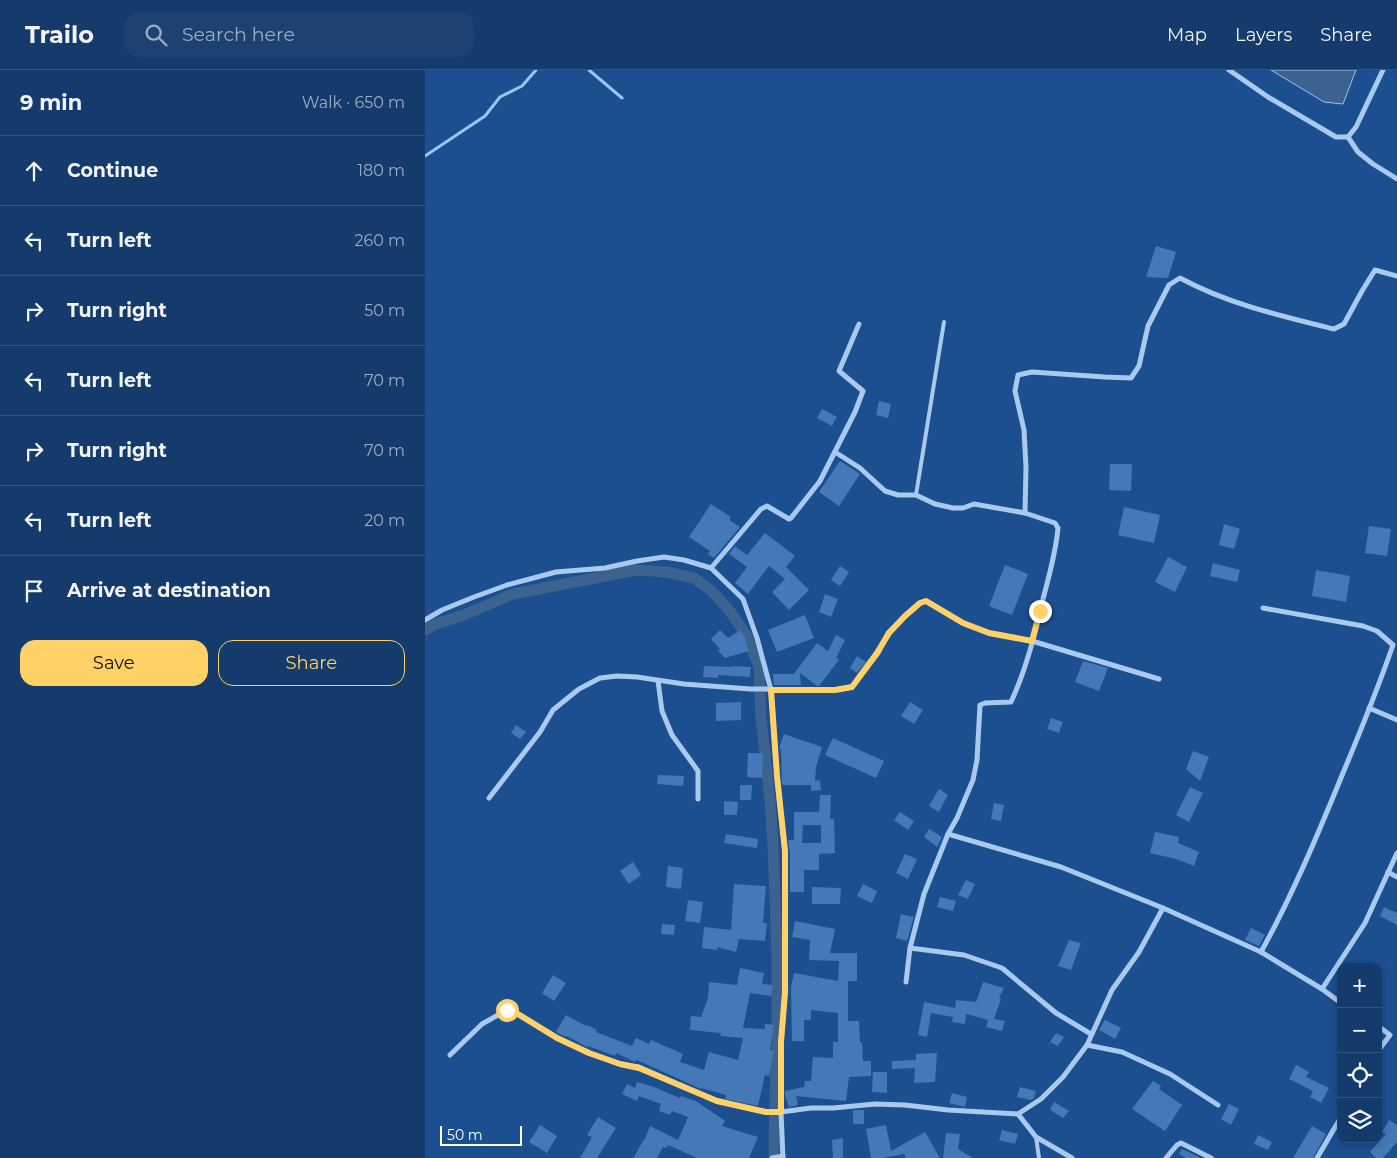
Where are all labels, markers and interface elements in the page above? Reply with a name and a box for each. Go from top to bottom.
search box [124,12,474,57]
text: Trailo [25,20,94,49]
icon: search [142,21,170,49]
text: Search here [182,23,295,46]
text: Map [1167,24,1207,46]
text: Layers [1235,24,1292,46]
text: Share [1320,24,1372,46]
text: 9 min [20,90,82,115]
text: Walk · 650 m [302,93,405,112]
icon: ahead [20,157,48,185]
text: Continue [67,159,158,182]
text: 180 m [357,161,405,180]
icon: left [20,227,48,255]
text: Turn left [67,229,152,252]
text: 260 m [354,231,405,250]
icon: right [20,297,48,325]
text: Turn right [67,299,167,322]
text: 50 m [364,301,405,320]
icon: left [20,367,48,395]
text: Turn left [67,369,152,392]
text: 70 m [364,371,405,390]
icon: right [20,437,48,465]
text: Turn right [67,439,167,462]
text: 70 m [364,441,405,460]
icon: left [20,507,48,535]
text: Turn left [67,509,152,532]
text: 20 m [364,511,405,530]
icon: arrive [20,577,48,605]
text: Arrive at destination [67,579,271,602]
route end [1029,600,1052,623]
button: Save [20,640,208,686]
button: Share [218,640,405,686]
map controls [1337,963,1382,1143]
button: + [1337,963,1382,1008]
route start [496,999,519,1022]
button: − [1337,1008,1382,1053]
button: locate [1337,1053,1382,1098]
button: layers [1337,1098,1382,1143]
scale bar [440,1123,523,1146]
text: 50 m [447,1126,483,1144]

